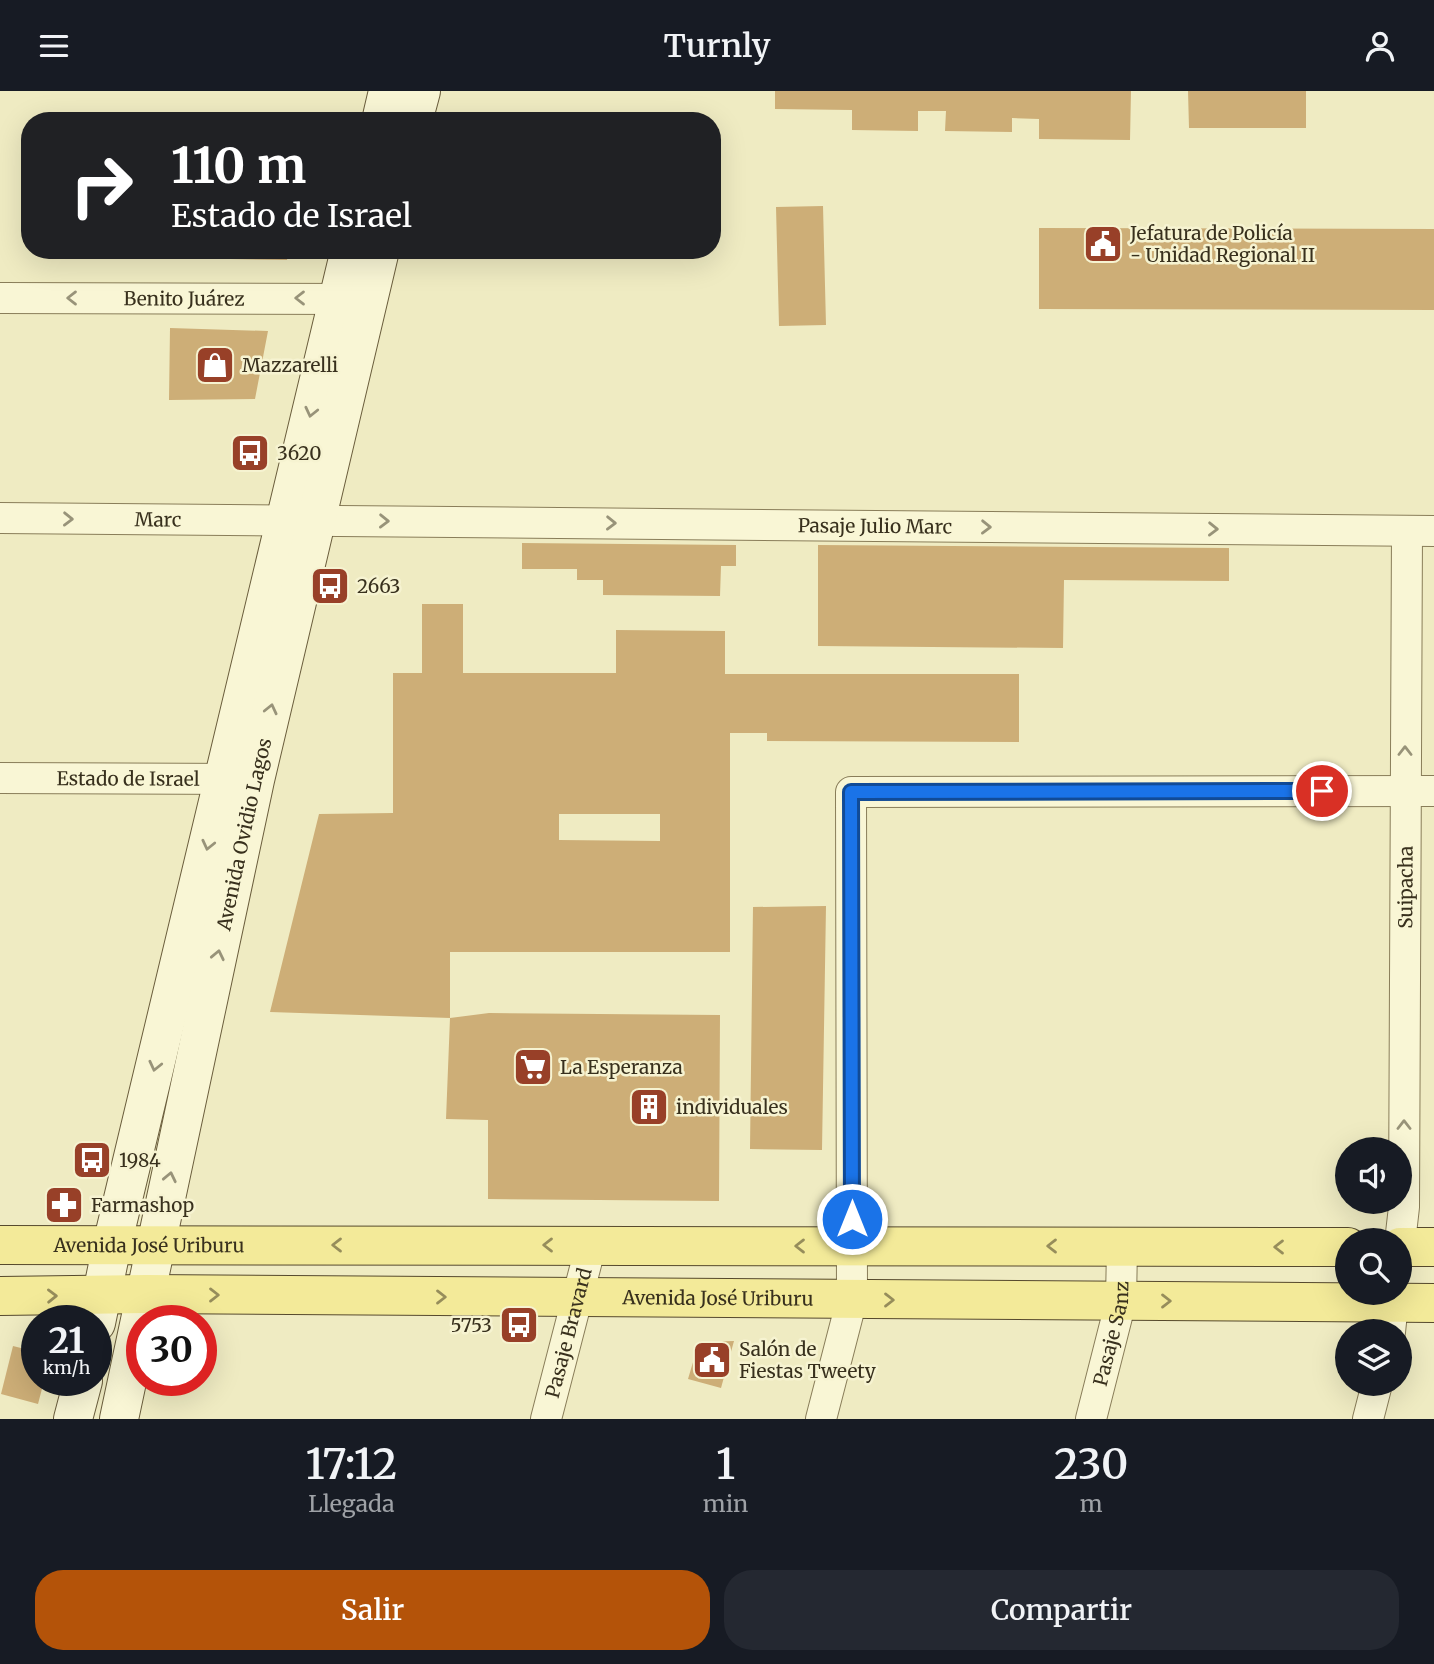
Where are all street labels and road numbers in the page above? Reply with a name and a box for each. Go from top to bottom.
street label: Benito Juárez [123,286,245,311]
street label: Marc [135,507,181,532]
street label: Pasaje Julio Marc [798,513,952,539]
street label: Avenida Ovidio Lagos [211,736,277,934]
street label: Estado de Israel [56,766,200,791]
street label: Suipacha [1393,846,1418,929]
street label: Avenida José Uriburu [52,1233,245,1257]
street label: Pasaje Bravard [540,1265,597,1400]
street label: Pasaje Sanz [1088,1281,1133,1388]
street label: Avenida José Uriburu [621,1285,814,1311]

